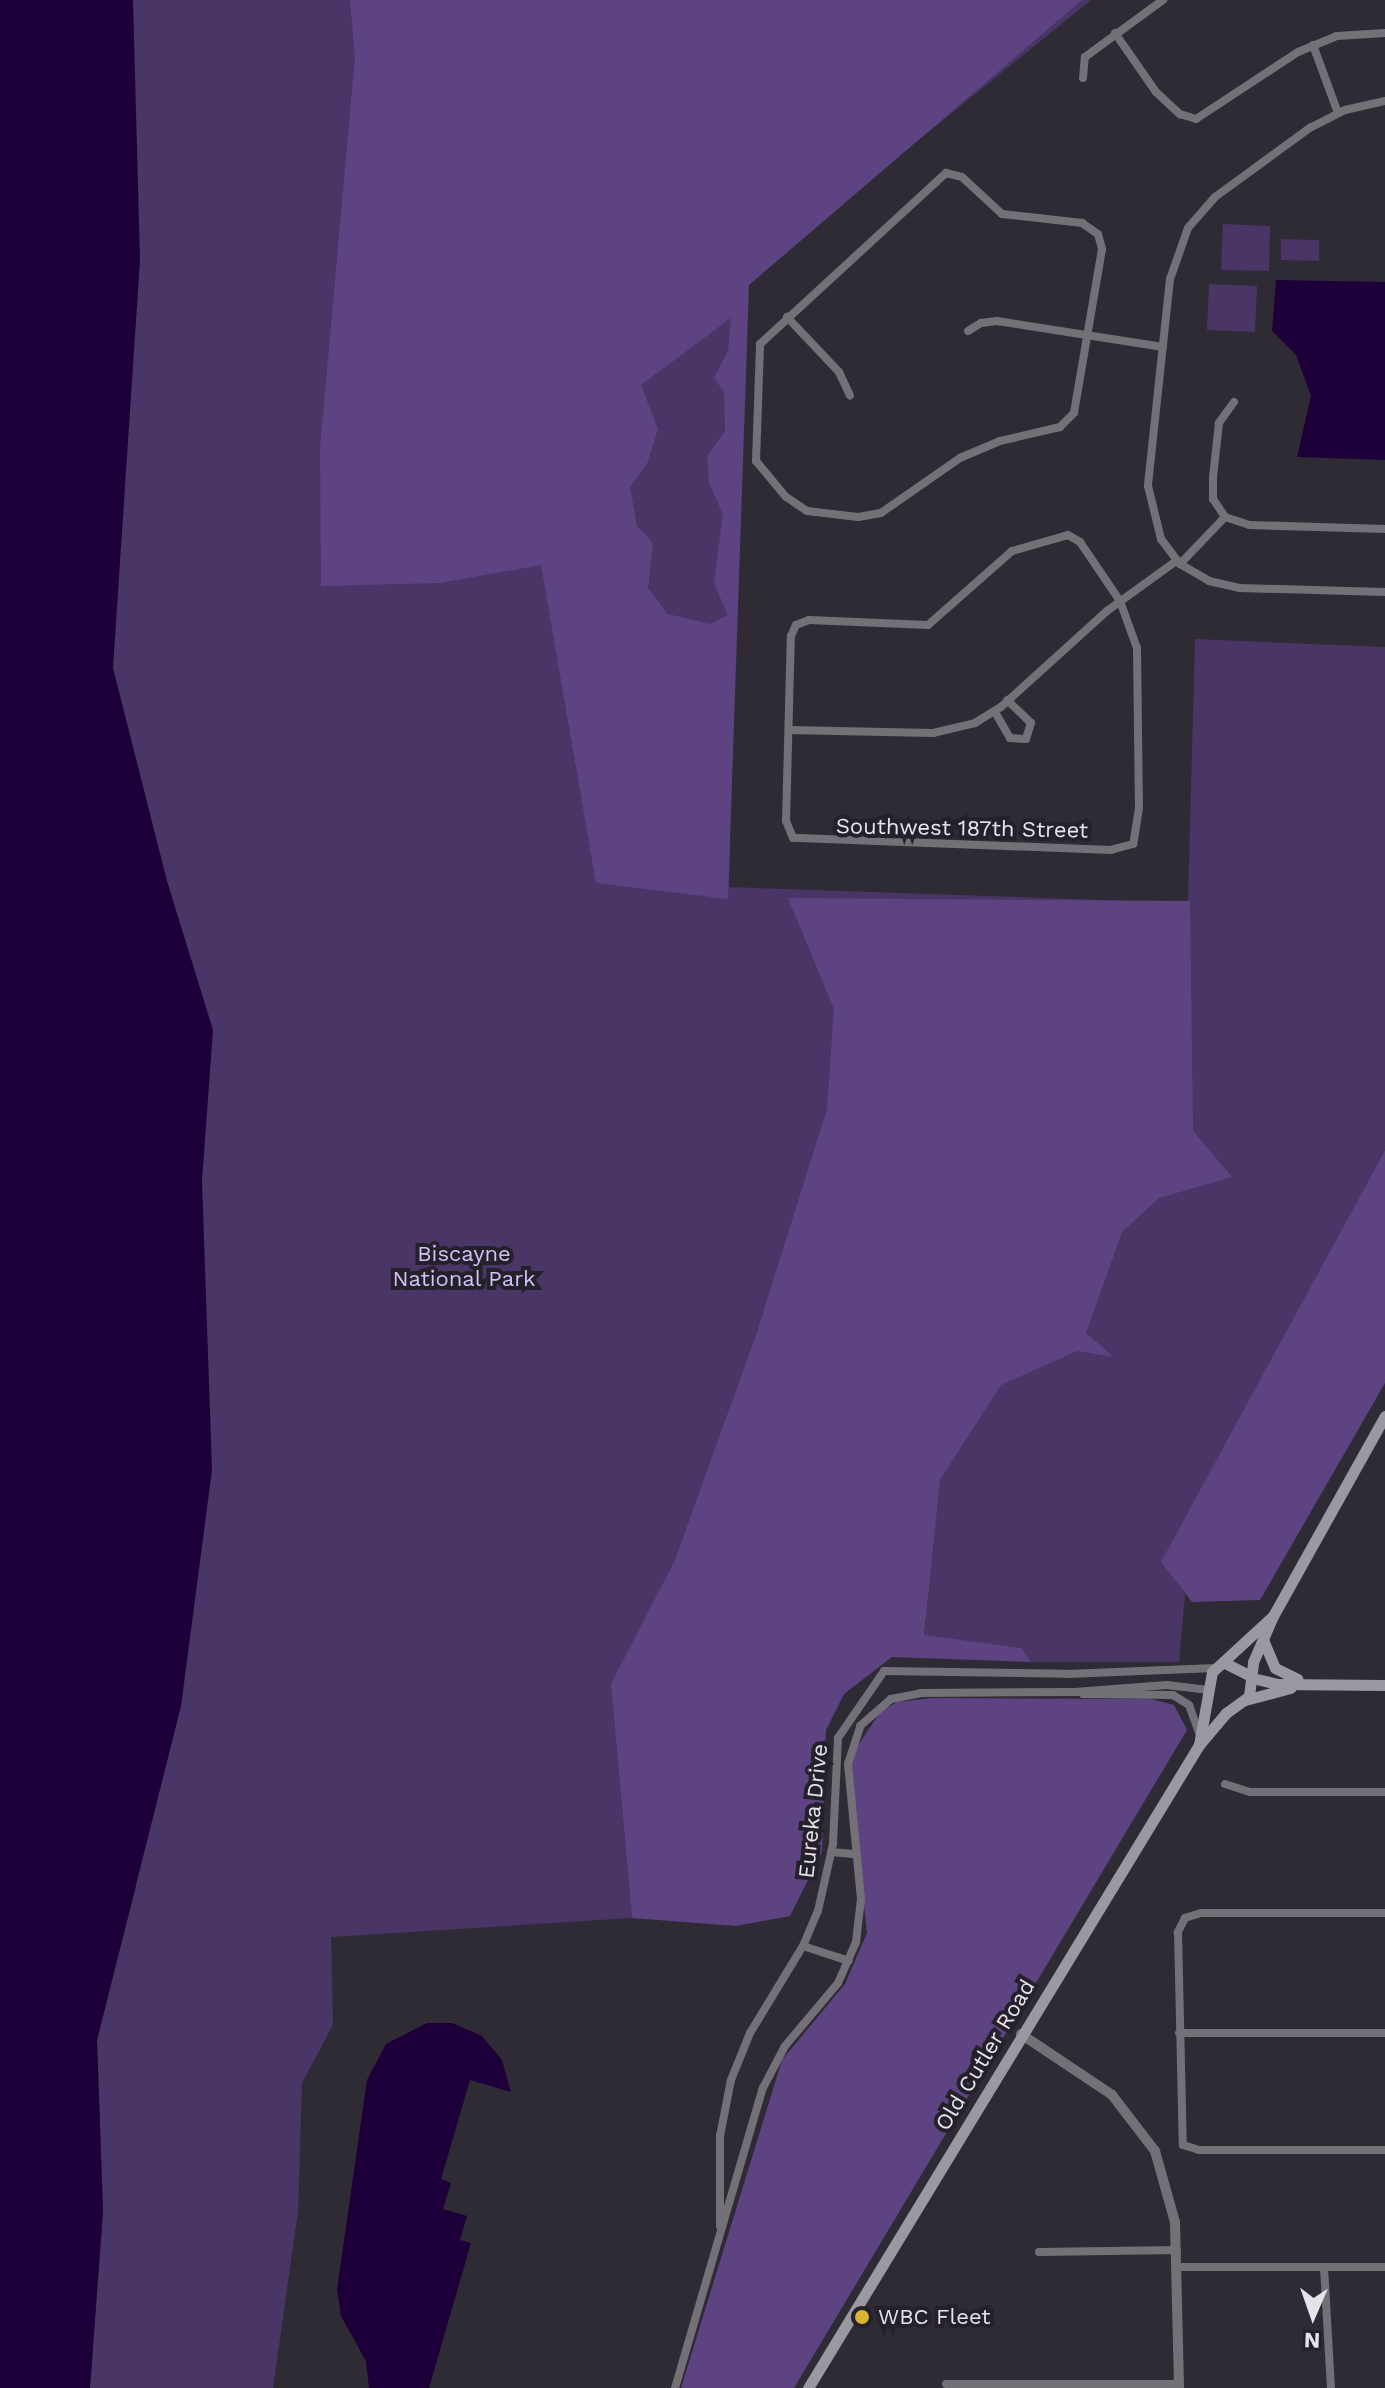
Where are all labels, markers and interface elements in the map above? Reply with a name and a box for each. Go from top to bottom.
street label: Southwest 187th Street [835,813,1089,843]
park label: Biscayne National Park [392,1240,536,1292]
street label: Eureka Drive [793,1742,833,1880]
street label: Old Cutler Road [929,1974,1041,2136]
north arrow [1273,2276,1353,2356]
place label: WBC Fleet [878,2304,991,2330]
marker: WBC Fleet [853,2308,871,2326]
text: N [1304,2328,1321,2353]

